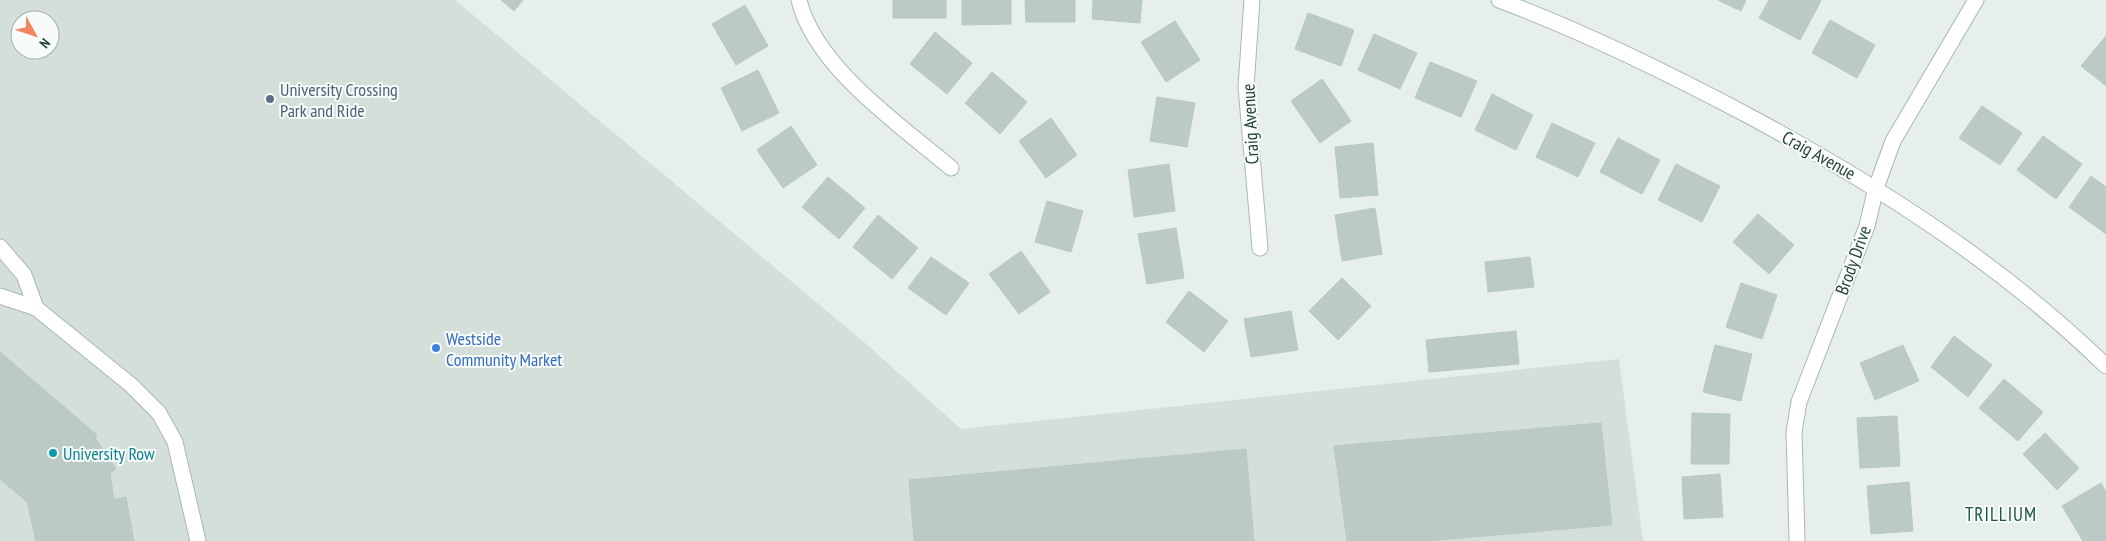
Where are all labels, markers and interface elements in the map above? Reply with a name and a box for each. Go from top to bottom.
north arrow [10,10,60,60]
text: N [36,35,54,52]
place label: University Crossing Park and Ride [280,78,398,122]
street label: Craig Avenue [1236,83,1264,165]
marker: University Crossing Park and Ride [264,93,276,105]
street label: Craig Avenue [1778,125,1860,185]
street label: Brody Drive [1830,222,1876,298]
place label: Westside Community Market [446,327,562,371]
marker: Westside Community Market [430,342,442,354]
place label: University Row [63,442,155,465]
marker: University Row [47,447,59,459]
district label: TRILLIUM [1965,502,2037,526]

